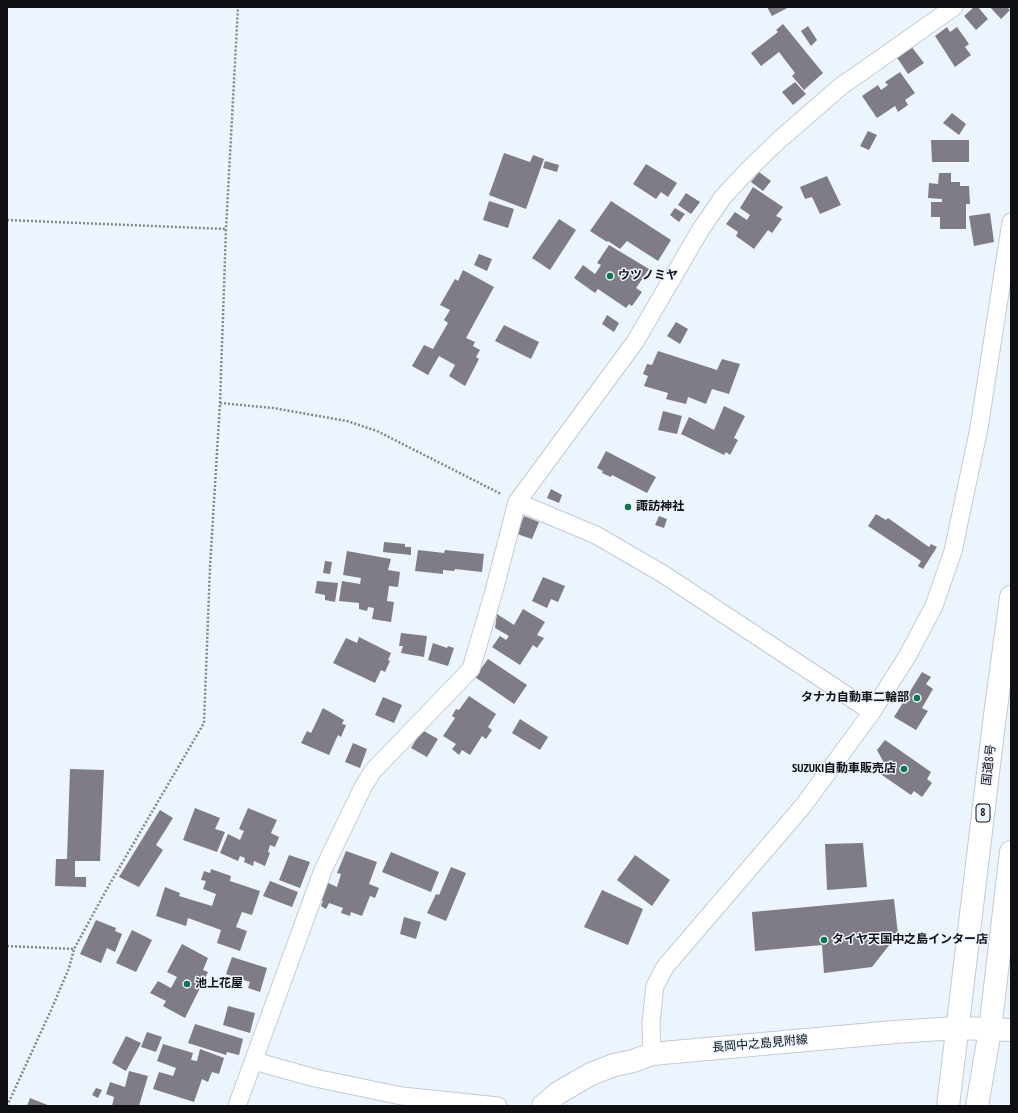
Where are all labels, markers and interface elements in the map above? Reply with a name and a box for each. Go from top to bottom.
place label: ウツノミヤ [618,269,678,283]
marker: ウツノミヤ [605,271,615,281]
place label: 諏訪神社 [636,500,684,514]
marker: 諏訪神社 [623,502,633,512]
place label: タナカ自動車二輪部 [801,691,909,705]
marker: タナカ自動車二輪部 [912,693,922,703]
street label: 国道8号 [979,744,999,786]
place label: SUZUKI自動車販売店 [792,762,896,776]
marker: SUZUKI自動車販売店 [899,764,909,774]
road number: 8 [976,804,990,822]
place label: タイヤ天国中之島インター店 [832,933,988,947]
marker: タイヤ天国中之島インター店 [819,935,829,945]
place label: 池上花屋 [195,977,243,991]
marker: 池上花屋 [182,979,192,989]
street label: 長岡中之島見附線 [712,1033,808,1055]

